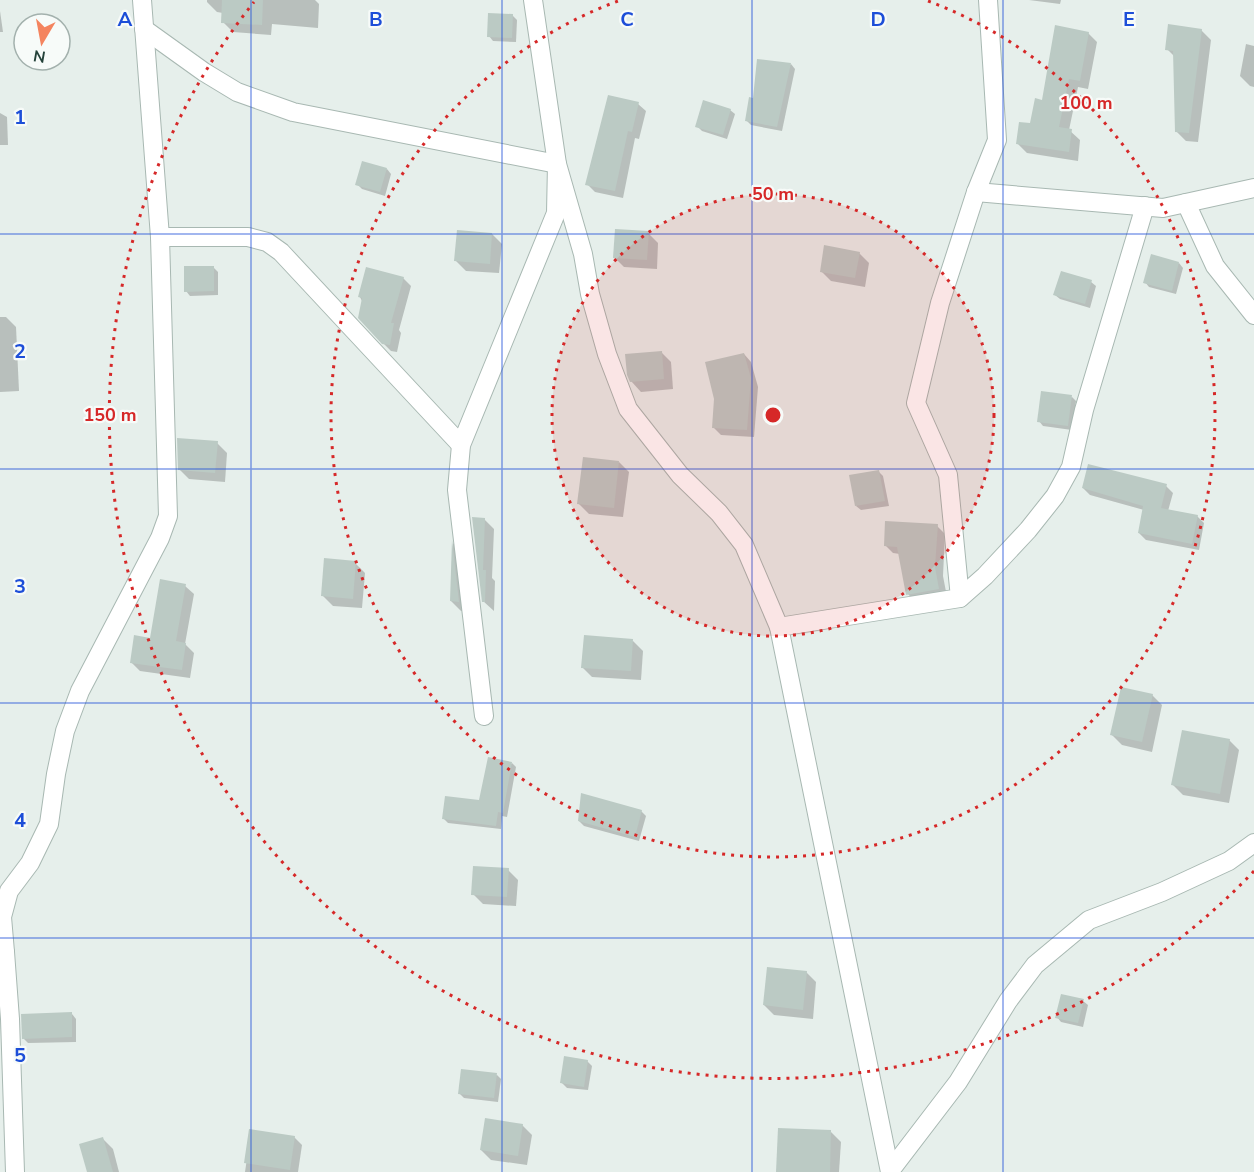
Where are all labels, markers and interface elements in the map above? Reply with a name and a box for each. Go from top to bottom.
text: A [118,6,133,33]
text: B [369,6,383,33]
text: C [620,6,634,33]
text: D [870,6,886,33]
text: E [1123,6,1135,33]
north arrow [12,12,72,72]
text: N [32,44,47,68]
text: 100 m [1059,91,1113,115]
text: 1 [14,104,26,131]
text: 50 m [752,182,794,206]
text: 2 [14,338,26,365]
text: 150 m [83,403,137,427]
centre of rings [763,405,783,425]
text: 3 [14,573,26,600]
text: 4 [14,807,26,834]
text: 5 [14,1042,26,1069]

